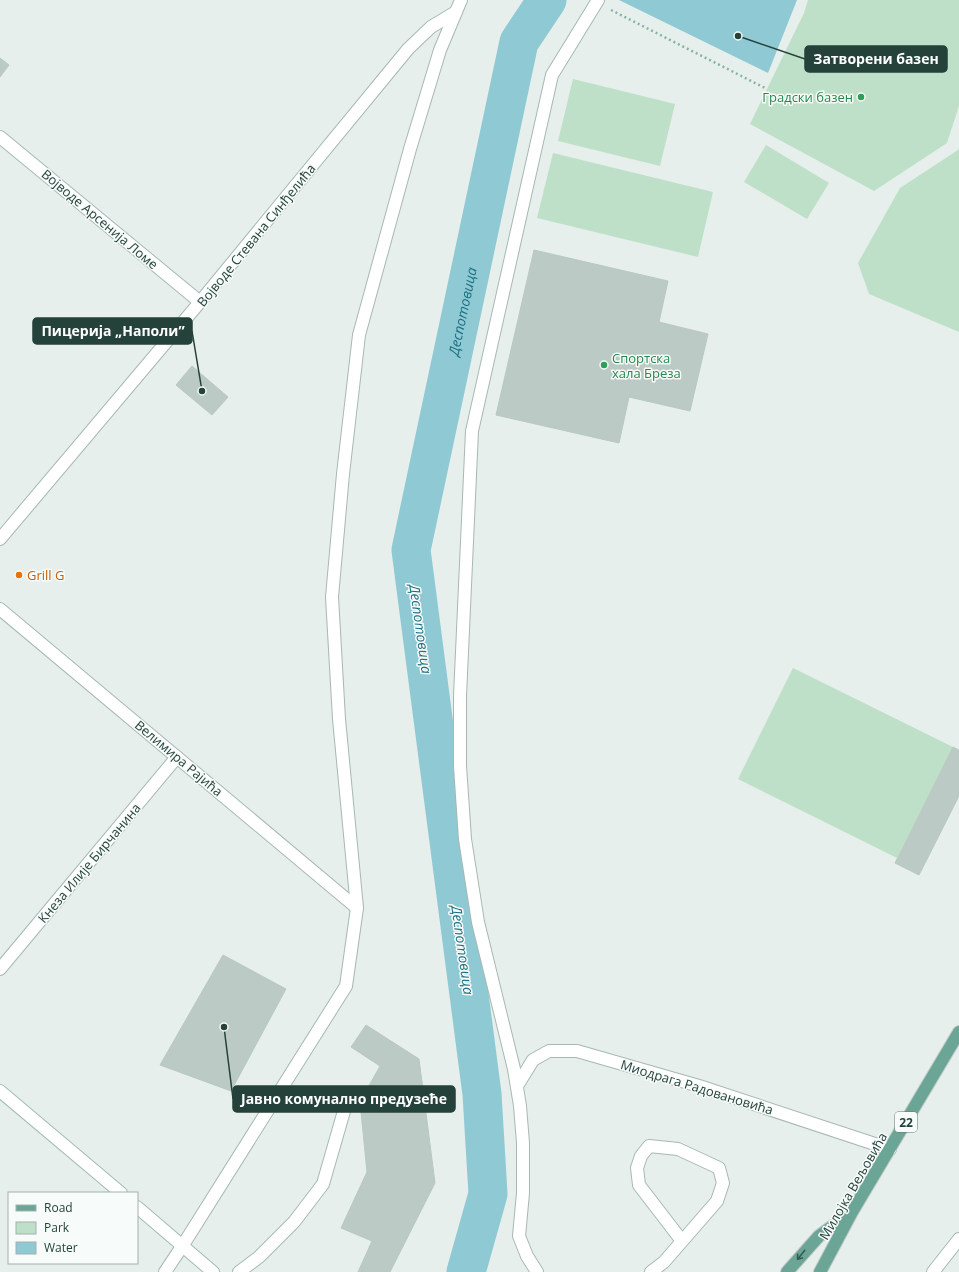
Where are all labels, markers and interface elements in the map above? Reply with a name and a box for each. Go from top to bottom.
callout: Затворени базен [805,46,947,72]
text: Затворени базен [813,49,939,68]
place label: Градски базен [762,88,853,106]
marker: Градски базен [856,92,866,102]
street label: Војводе Стевана Синђелића [193,160,319,310]
street label: Војводе Арсенија Ломе [38,165,162,273]
water label: Деспотовица [443,265,480,359]
callout: Пицерија „Наполи” [33,318,192,344]
text: Пицерија „Наполи” [41,321,185,340]
place label: Спортска хала Бреза [612,349,681,382]
marker: Спортска хала Бреза [599,360,609,370]
place label: Grill G [27,566,64,584]
marker: Grill G [14,570,24,580]
water label: Деспотовица [405,581,437,675]
street label: Велимира Рајића [131,716,227,800]
street label: Кнеза Илије Бирчанина [34,799,144,927]
water label: Деспотовица [447,902,479,996]
street label: Миодрага Радовановића [619,1055,775,1119]
callout: Јавно комунално предузеће [233,1086,455,1112]
text: Јавно комунално предузеће [239,1089,447,1108]
road number: 22 [895,1112,917,1132]
street label: Милојка Вељовића [815,1129,891,1243]
legend [8,1192,138,1264]
text: Road [44,1199,73,1216]
text: Park [44,1219,70,1236]
text: Water [44,1239,78,1256]
one-way arrow [797,1249,805,1260]

